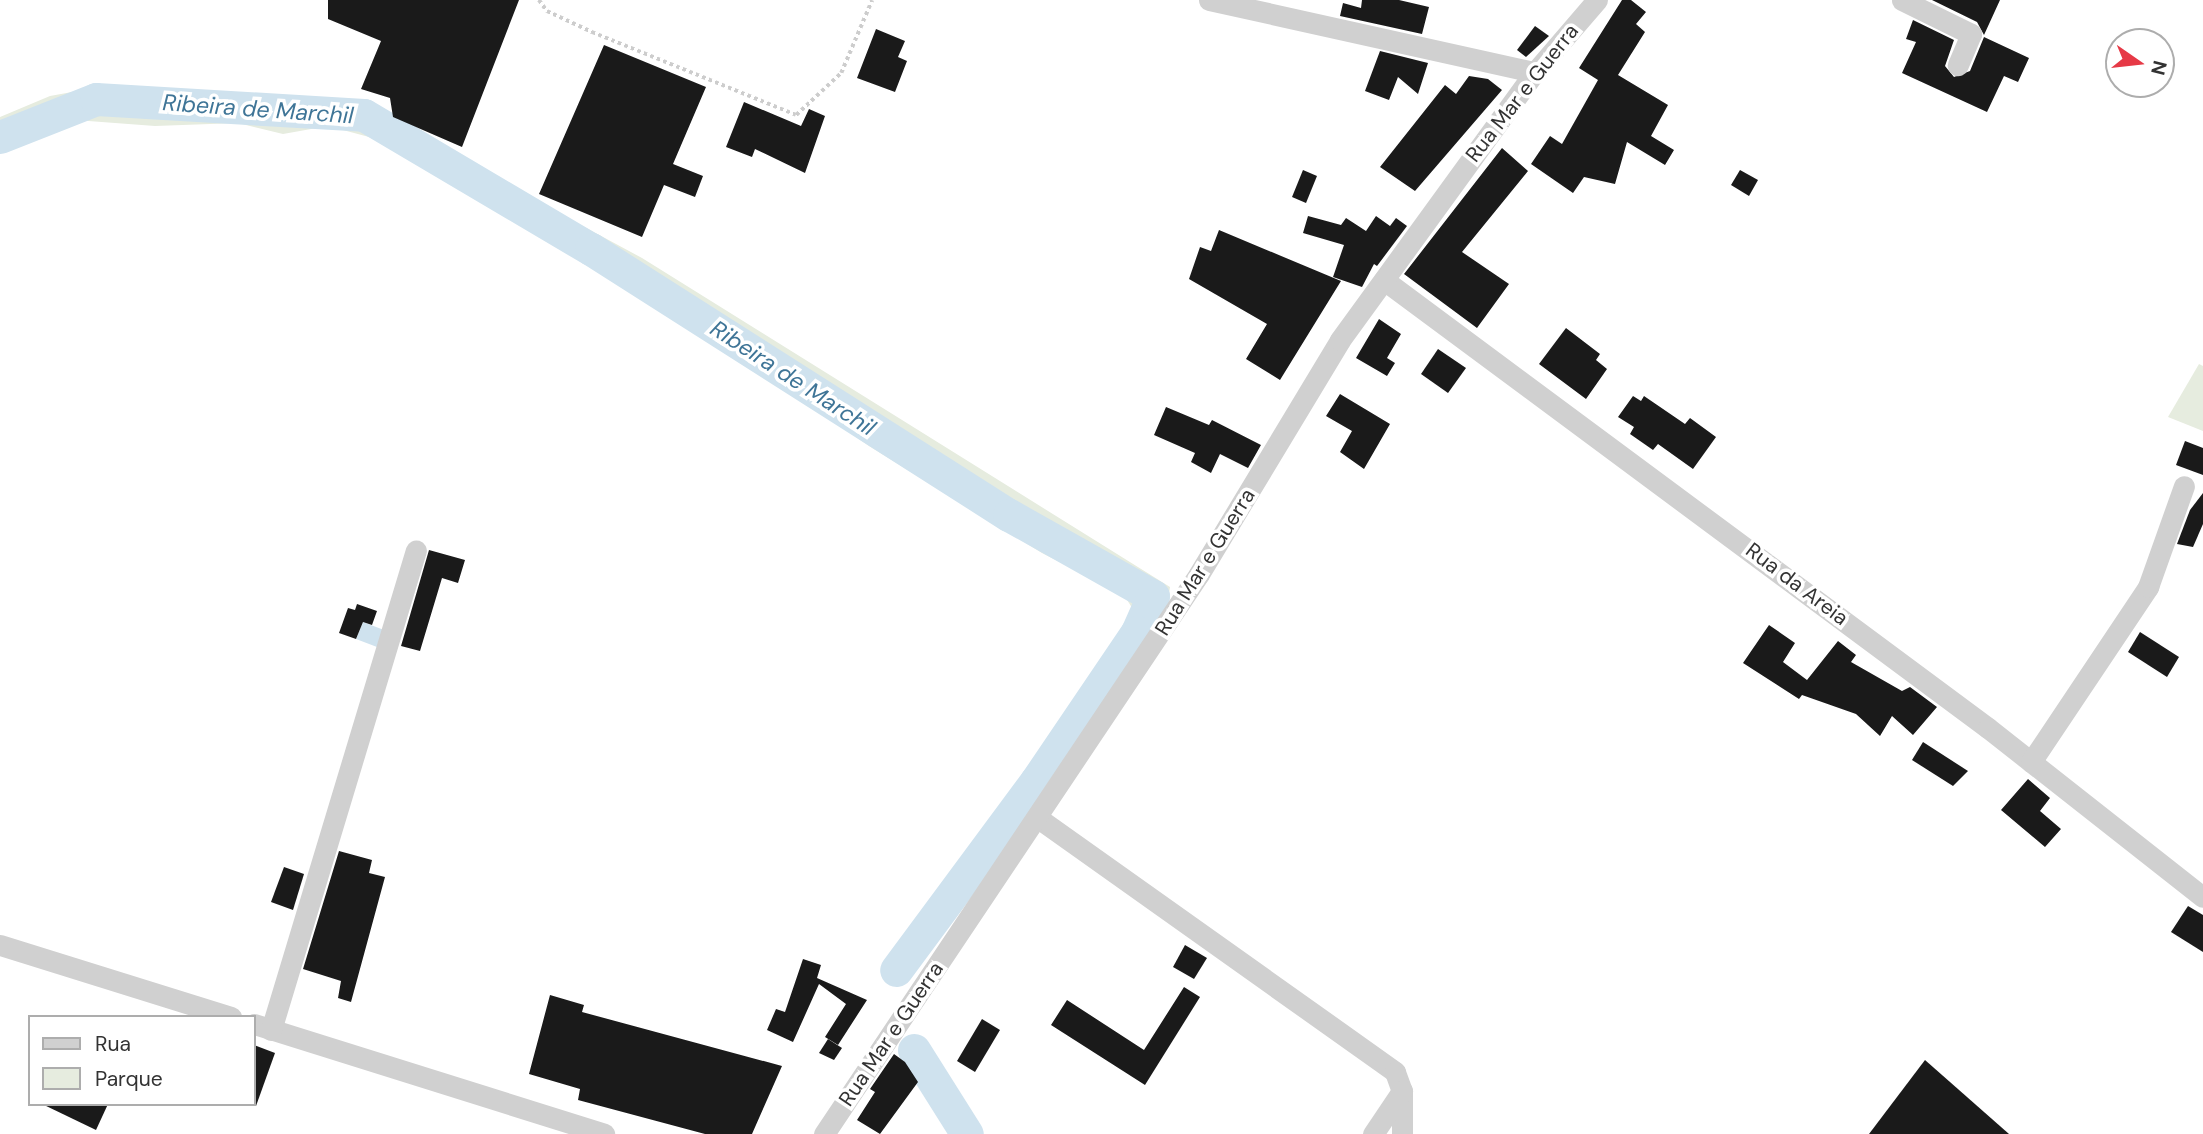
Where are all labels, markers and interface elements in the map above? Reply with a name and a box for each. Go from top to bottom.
street label: Rua Mar e Guerra [1460,19,1584,167]
north arrow [2105,28,2175,98]
text: N [2145,58,2173,77]
water label: Ribeira de Marchil [162,89,354,129]
water label: Ribeira de Marchil [705,314,881,442]
street label: Rua Mar e Guerra [1150,484,1260,640]
street label: Rua da Areia [1741,537,1853,631]
street label: Rua Mar e Guerra [833,957,949,1111]
legend [28,1015,256,1106]
text: Rua [95,1030,131,1058]
text: Parque [95,1065,163,1093]

